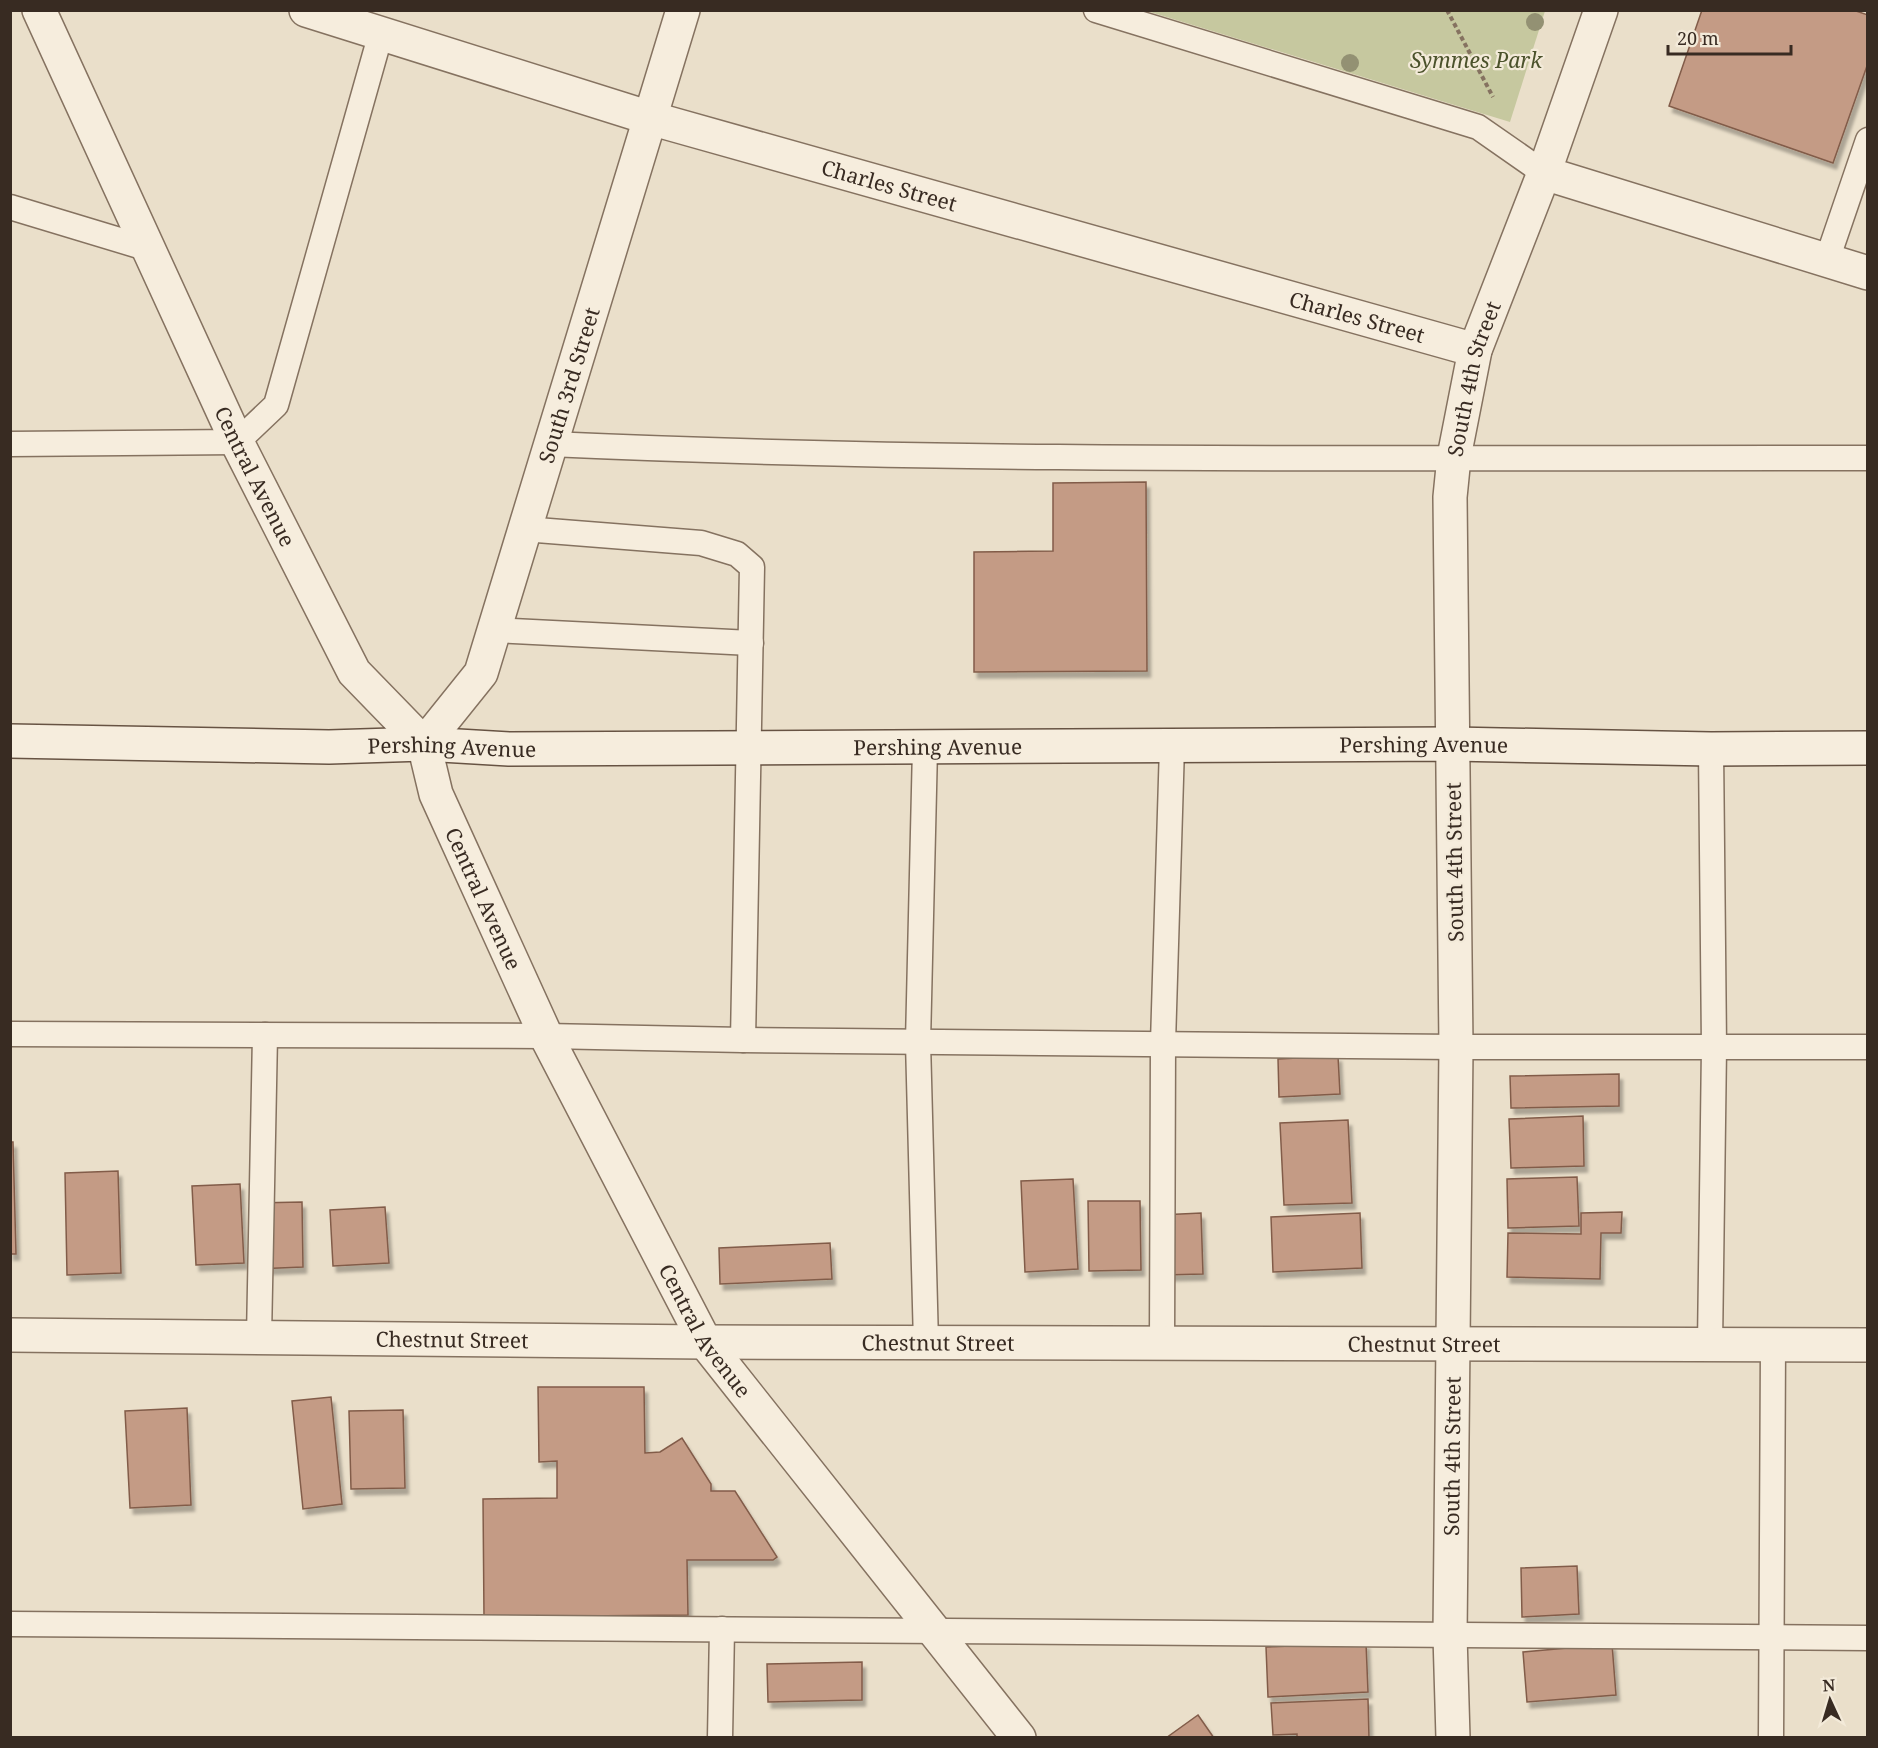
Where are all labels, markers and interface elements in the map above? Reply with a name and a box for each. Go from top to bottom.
scale bar [1668,18,1791,56]
text: 20 m [1677,26,1719,50]
park label: Symmes Park [1410,46,1543,74]
street label: Charles Street [818,153,960,218]
street label: Charles Street [1286,284,1428,349]
street label: South 4th Street [1440,297,1507,459]
street label: South 3rd Street [532,304,606,467]
street label: Central Avenue [208,402,302,551]
street label: Pershing Avenue [367,730,536,763]
street label: Pershing Avenue [1339,730,1508,759]
street label: Pershing Avenue [853,732,1022,761]
street label: South 4th Street [1439,782,1469,942]
street label: Central Avenue [439,823,528,974]
street label: Central Avenue [653,1259,758,1403]
street label: Chestnut Street [375,1325,529,1354]
street label: Chestnut Street [862,1328,1014,1357]
street label: Chestnut Street [1348,1330,1500,1358]
street label: South 4th Street [1437,1376,1467,1536]
north arrow [1800,1670,1860,1730]
text: N [1822,1674,1836,1696]

